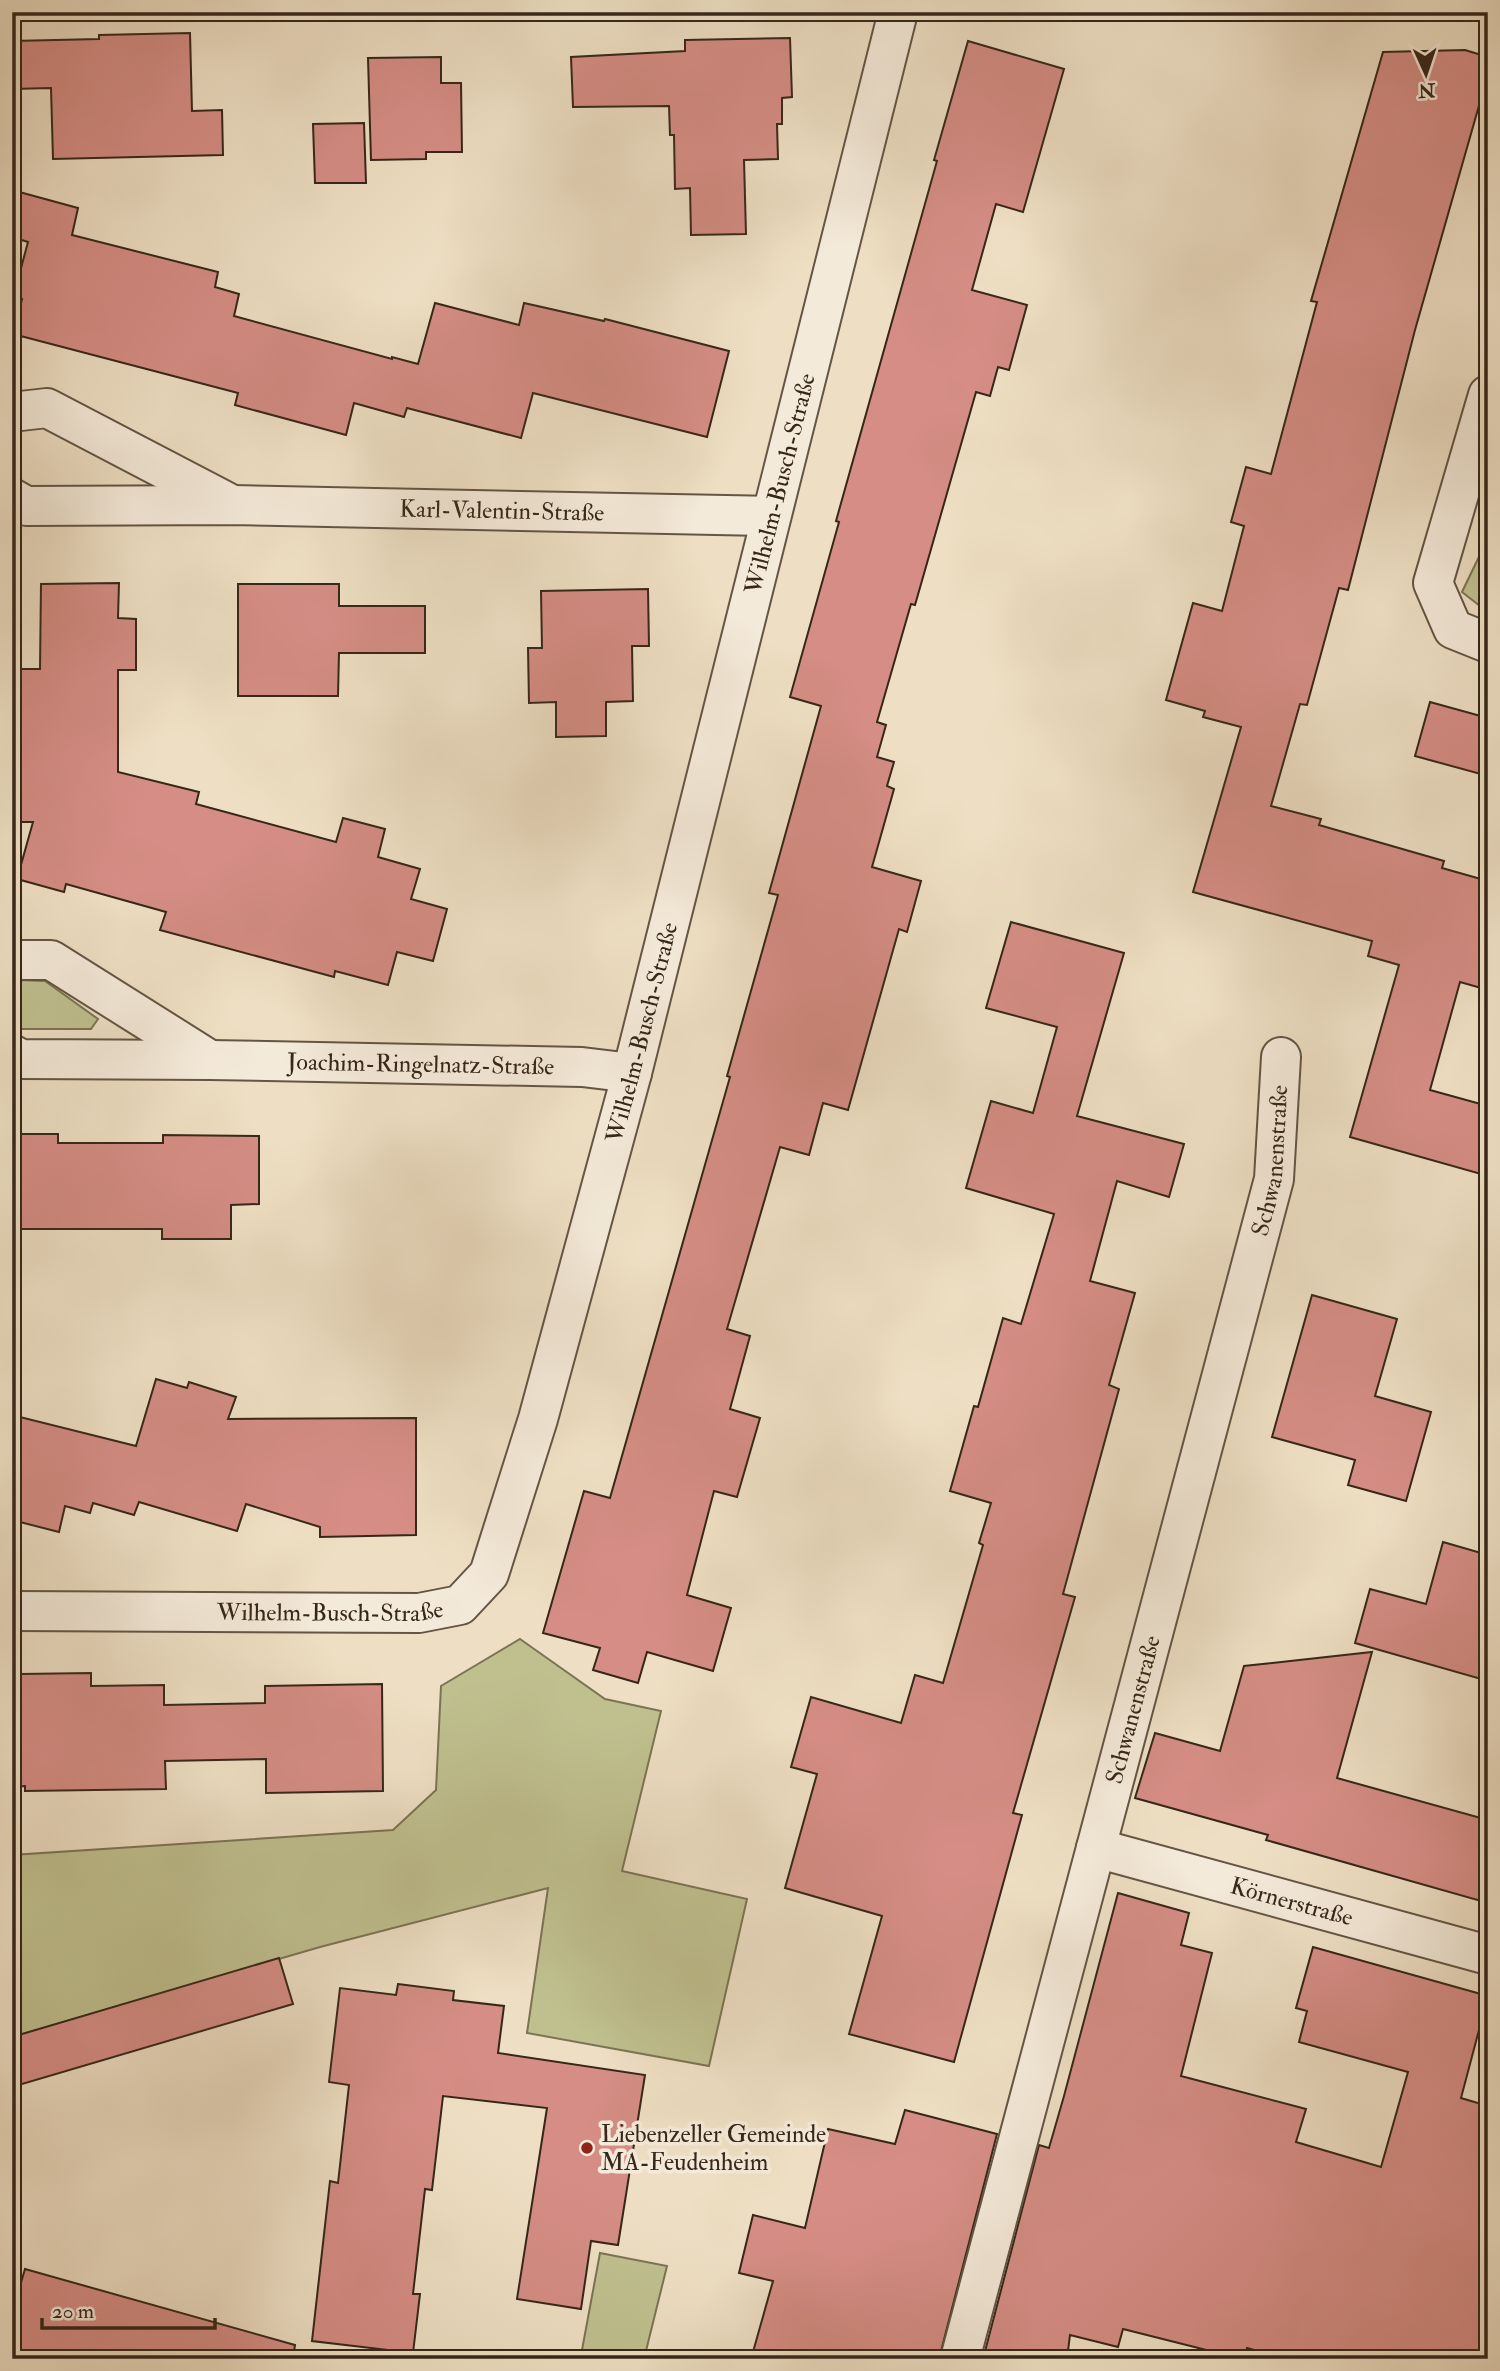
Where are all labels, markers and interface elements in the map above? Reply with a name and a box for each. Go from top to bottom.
north arrow [1392,38,1462,108]
text: N [1417,77,1437,102]
street label: Wilhelm-Busch-Straße [737,370,822,598]
street label: Karl-Valentin-Straße [399,493,604,528]
street label: Wilhelm-Busch-Straße [598,919,685,1147]
street label: Joachim-Ringelnatz-Straße [286,1046,554,1082]
street label: Schwanenstraße [1244,1084,1295,1239]
street label: Wilhelm-Busch-Straße [216,1593,446,1629]
street label: Schwanenstraße [1098,1632,1167,1787]
street label: Körnerstraße [1227,1870,1357,1933]
place label: Liebenzeller Gemeinde MA-Feudenheim [601,2119,826,2178]
marker: Liebenzeller Gemeinde MA-Feudenheim [579,2140,595,2156]
scale bar [42,2287,215,2331]
text: 20 m [52,2298,94,2325]

